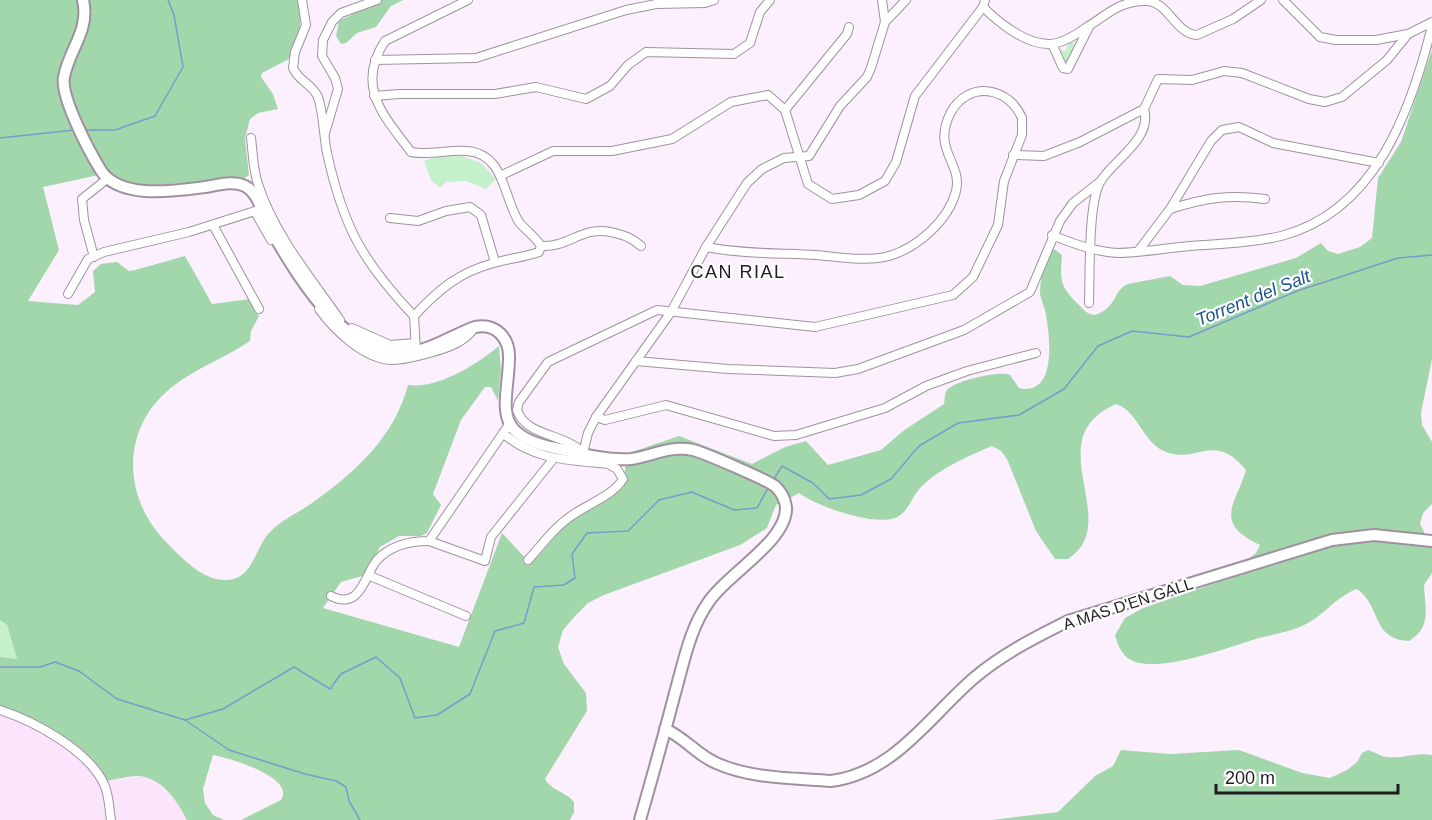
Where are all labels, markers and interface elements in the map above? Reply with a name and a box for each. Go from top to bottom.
district label: CAN RIAL [690,262,786,282]
water label: Torrent del Salt [1193,266,1314,330]
street label: A MAS D'EN GALL [1061,575,1195,633]
scale bar [1216,757,1398,795]
text: 200 m [1225,768,1275,788]

